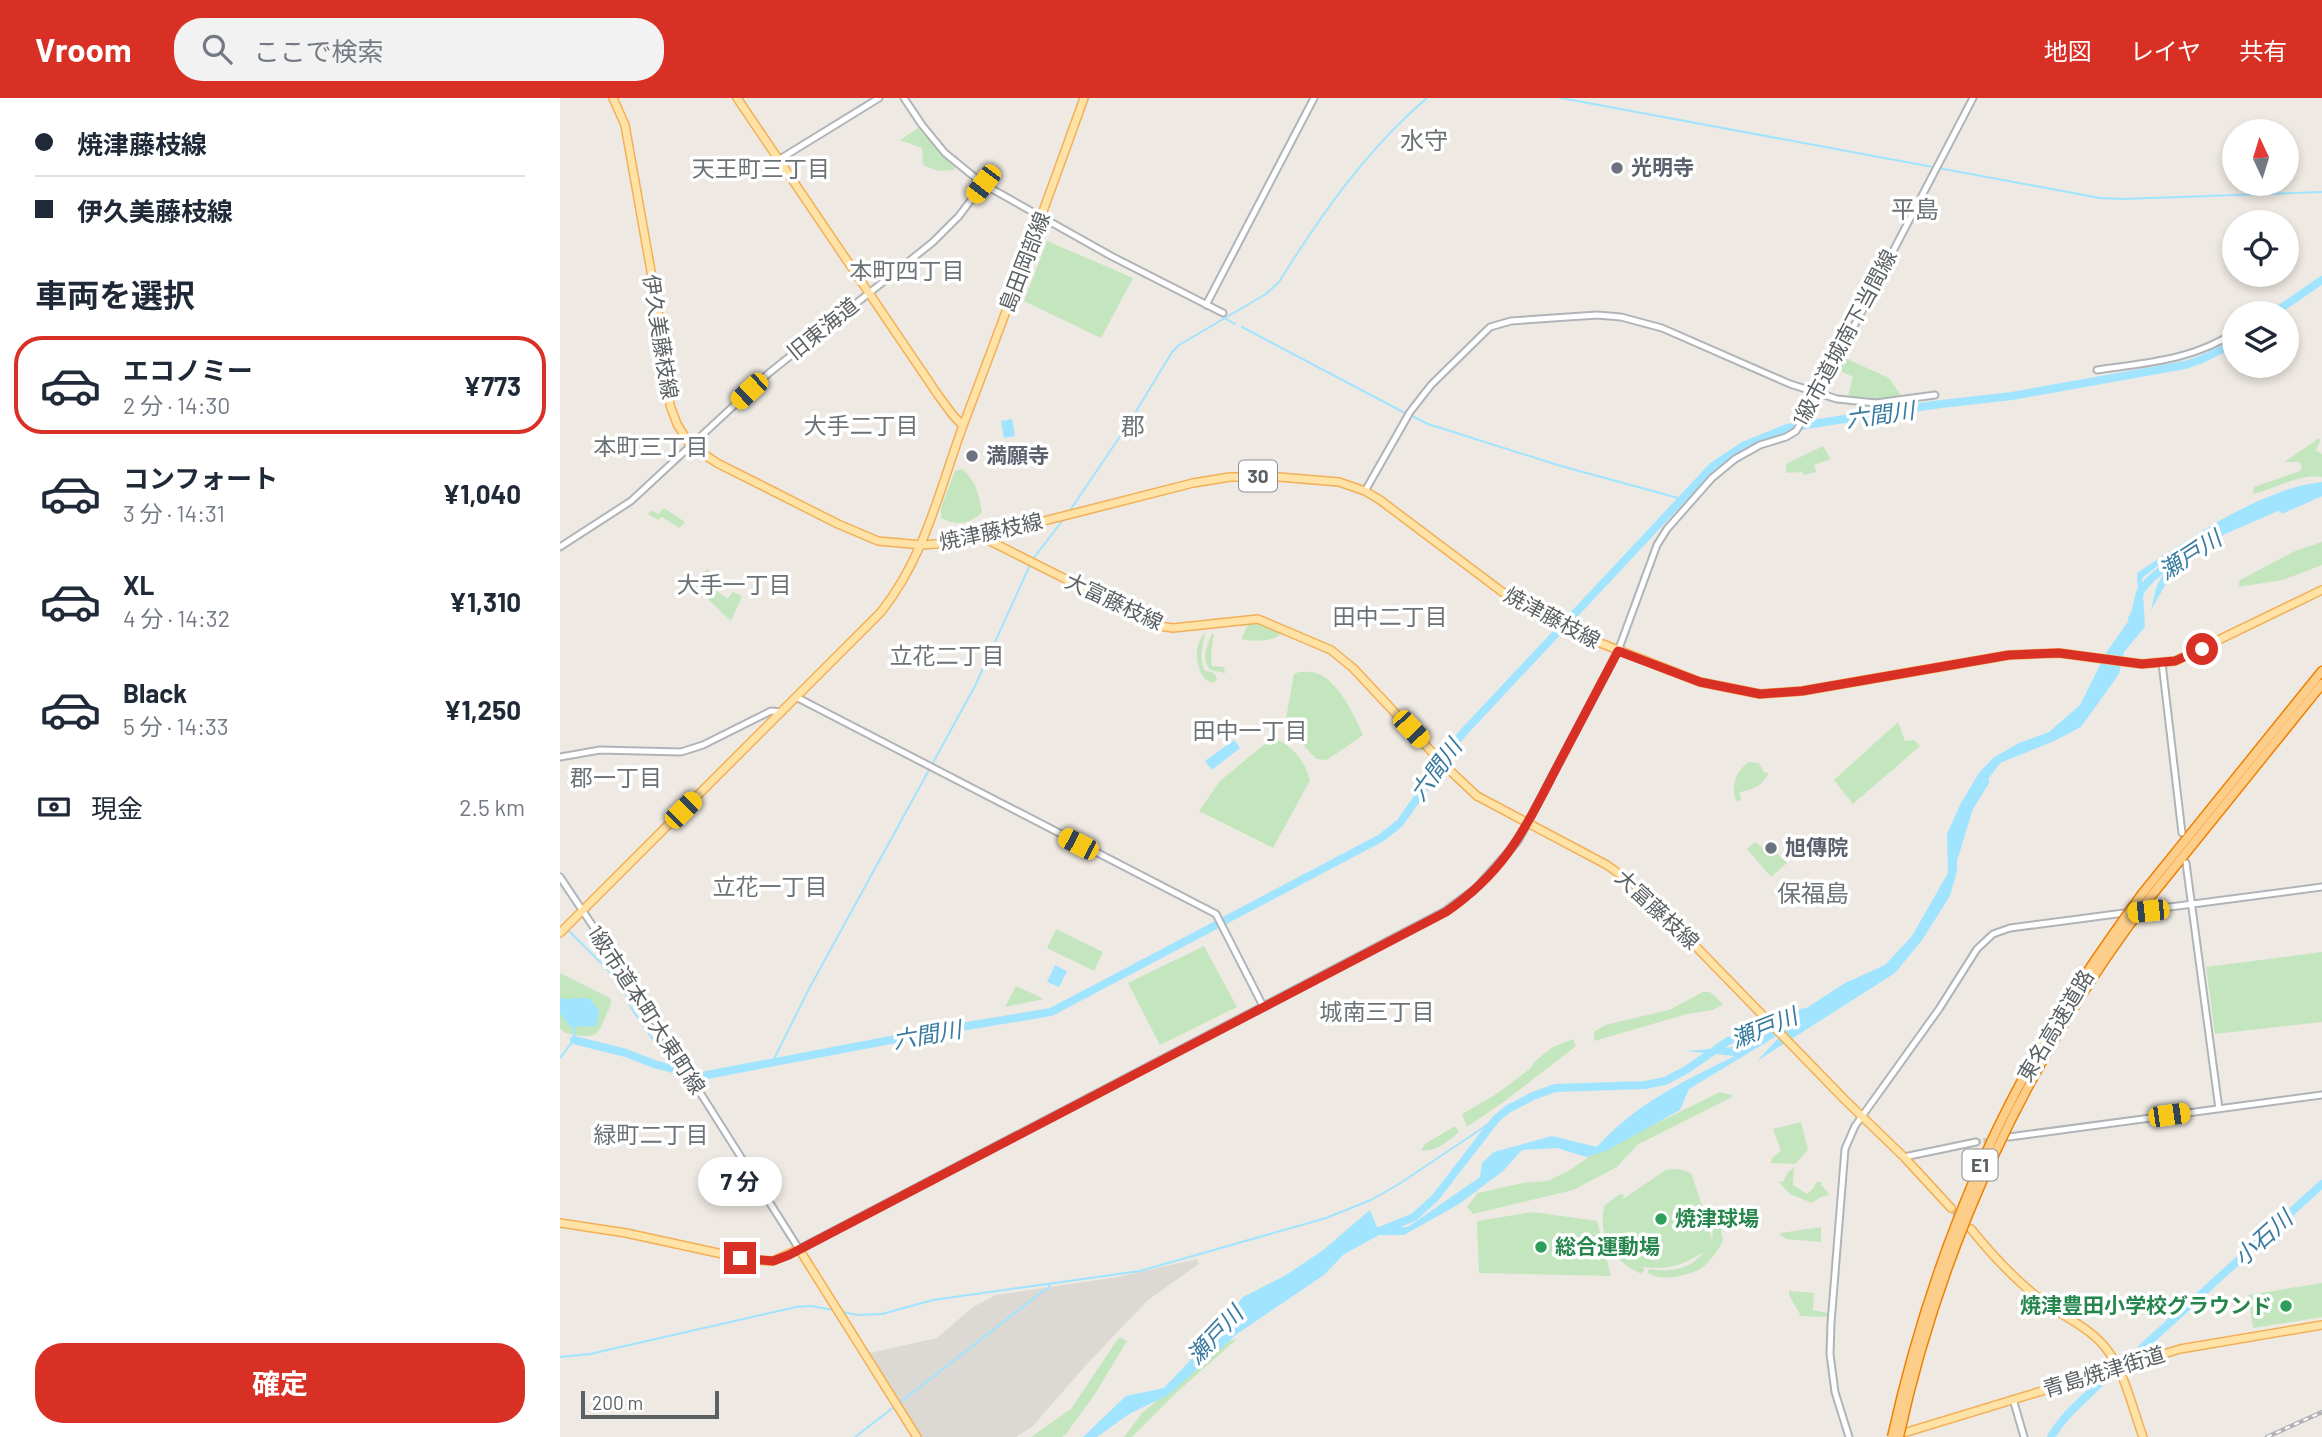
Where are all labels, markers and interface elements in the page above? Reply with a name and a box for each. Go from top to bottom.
search box [174,18,664,81]
text: Vroom [35,29,132,69]
icon: search [198,30,236,68]
text: ここで検索 [254,35,384,66]
text: 地図 [2044,36,2092,65]
text: レイヤ [2130,36,2201,65]
text: 共有 [2239,36,2287,65]
north arrow [2222,119,2300,196]
map controls [2222,119,2299,378]
district label: 水守 [1400,125,1448,154]
text: 焼津藤枝線 [77,128,207,159]
district label: 天王町三丁目 [692,154,830,182]
place label: 光明寺 [1631,154,1694,179]
marker: 光明寺 [1609,160,1625,176]
car [962,161,1005,207]
district label: 平島 [1891,194,1939,223]
text: 伊久美藤枝線 [77,195,233,226]
street label: 島田岡部線 [993,208,1054,315]
button: locate [2222,210,2299,287]
street label: 1級市道城南下当間線 [1787,245,1901,430]
district label: 本町四丁目 [850,256,965,284]
street label: 伊久美藤枝線 [639,273,684,401]
text: 車両を選択 [35,275,195,313]
street label: 旧東海道 [782,292,863,364]
button: layers [2222,301,2299,378]
icon: car [39,354,102,417]
text: エコノミー [123,354,253,385]
car [727,369,772,413]
text: ¥773 [463,370,521,401]
text: 2 分 · 14:30 [123,391,230,419]
water label: 六間川 [1844,395,1919,433]
district label: 大手二丁目 [804,411,919,439]
district label: 郡 [1121,411,1145,440]
district label: 本町三丁目 [594,432,709,460]
place label: 満願寺 [986,442,1049,467]
marker: 満願寺 [964,448,980,464]
road number: 30 [1239,460,1277,492]
icon: car [39,462,102,525]
text: コンフォート [123,462,278,493]
text: ¥1,040 [442,478,521,509]
text: 3 分 · 14:31 [123,499,225,527]
street label: 焼津藤枝線 [937,507,1045,554]
water label: 瀬戸川 [2153,522,2229,585]
street label: 大富藤枝線 [1062,567,1167,634]
text: XL [123,569,154,600]
icon: car [39,570,102,633]
district label: 大手一丁目 [677,570,792,598]
street label: 焼津藤枝線 [1500,581,1605,652]
text: ¥1,310 [449,586,521,617]
district label: 田中二丁目 [1333,602,1448,630]
text: 4 分 · 14:32 [123,604,230,632]
route start [2186,633,2218,665]
district label: 立花二丁目 [890,641,1005,669]
text: Black [123,677,187,708]
icon: car [39,678,102,741]
text: ¥1,250 [444,694,521,725]
car [1389,706,1434,752]
text: 5 分 · 14:33 [123,712,229,740]
district label: 田中一丁目 [1193,716,1308,744]
water label: 六間川 [1404,731,1469,806]
district label: 郡一丁目 [570,763,662,791]
icon: cash [35,788,73,826]
car [661,788,706,832]
text: 現金 [91,792,143,823]
text: 2.5 km [459,793,525,821]
car [1055,825,1102,863]
place label: 旭傳院 [1785,834,1848,859]
marker: 旭傳院 [1763,840,1779,856]
street label: 大富藤枝線 [1611,864,1705,954]
district label: 立花一丁目 [713,872,828,900]
district label: 保福島 [1777,878,1849,907]
car [2127,898,2170,924]
street label: 1級市道本町大東町線 [583,920,711,1098]
street label: 東名高速道路 [2012,965,2098,1086]
district label: 城南三丁目 [1320,997,1435,1025]
water label: 瀬戸川 [1726,1000,1804,1053]
water label: 六間川 [890,1014,966,1054]
car [2147,1102,2192,1128]
district label: 緑町二丁目 [594,1120,709,1148]
road number: E1 [1962,1149,1998,1180]
callout: 7 分 [698,1156,782,1206]
text: 7 分 [720,1167,760,1195]
water label: 小石川 [2227,1202,2300,1271]
place label: 焼津球場 [1675,1205,1759,1230]
marker: 焼津球場 [1653,1211,1669,1227]
place label: 総合運動場 [1555,1233,1660,1258]
marker: 総合運動場 [1533,1239,1549,1255]
route end [724,1242,756,1274]
place label: 焼津豊田小学校グラウンド [2020,1292,2272,1317]
water label: 瀬戸川 [1181,1297,1250,1369]
marker: 焼津豊田小学校グラウンド [2278,1298,2294,1314]
street label: 青島焼津街道 [2040,1340,2167,1401]
button: 確定 [35,1343,525,1423]
scale bar [581,1388,719,1420]
text: 200 m [592,1391,643,1414]

